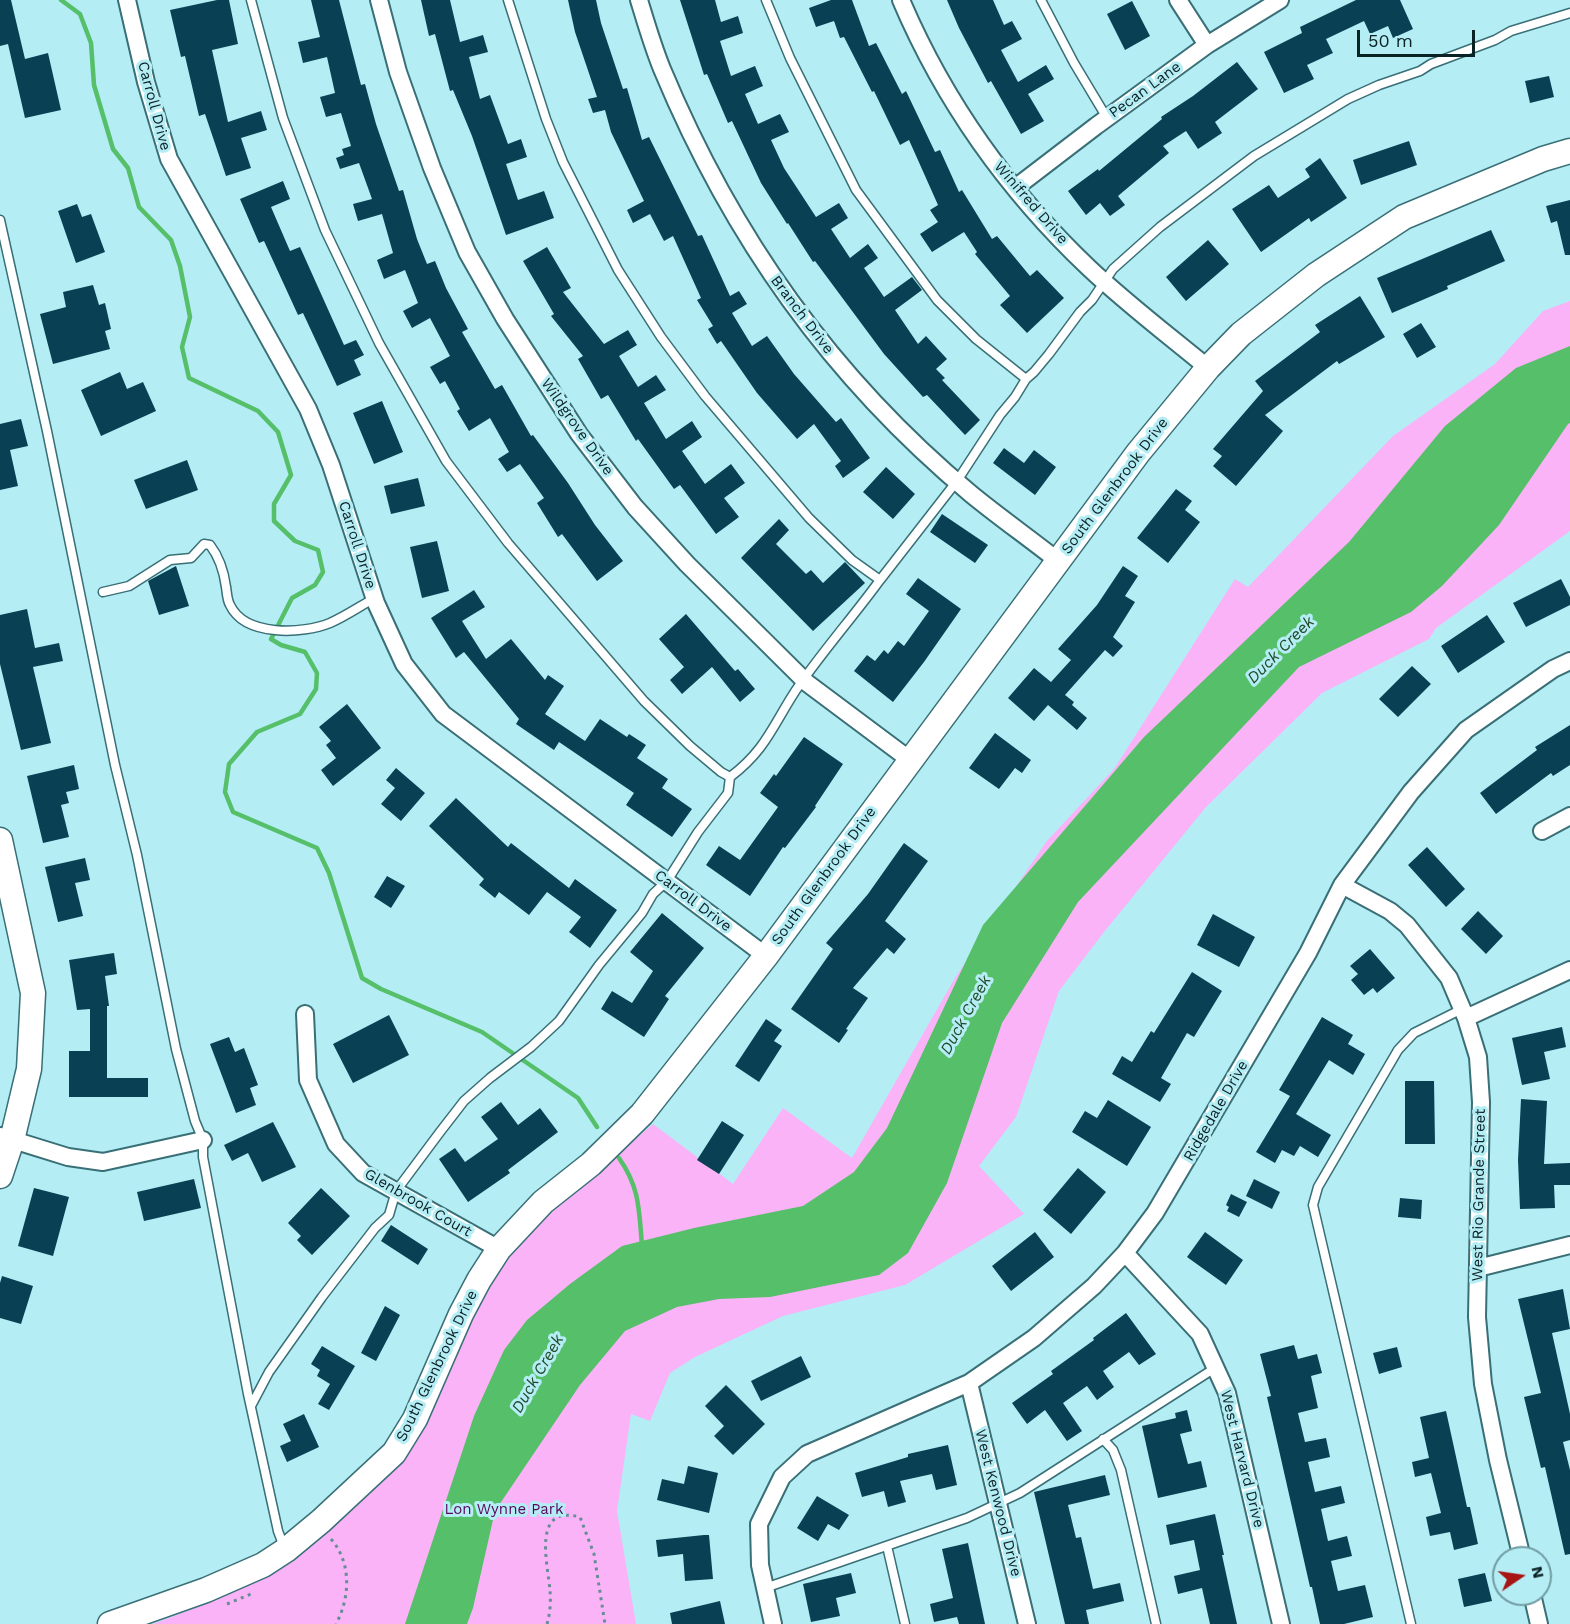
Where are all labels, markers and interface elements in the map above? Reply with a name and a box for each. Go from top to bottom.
scale bar [1360,18,1478,56]
text: 50 m [1368,30,1413,51]
street label: Pecan Lane [1106,58,1184,122]
street label: Carroll Drive [133,60,175,152]
street label: Winifred Drive [990,158,1072,248]
street label: Branch Drive [767,272,837,358]
street label: Wildgrove Drive [537,375,617,479]
street label: South Glenbrook Drive [1058,414,1172,558]
street label: Carroll Drive [334,499,380,591]
water label: Duck Creek [1243,612,1319,688]
street label: South Glenbrook Drive [768,803,880,949]
street label: Carroll Drive [651,866,735,936]
water label: Duck Creek [936,972,996,1058]
street label: Ridgedale Drive [1180,1057,1252,1165]
street label: West Rio Grande Street [1468,1108,1490,1282]
street label: Glenbrook Court [361,1165,475,1241]
street label: South Glenbrook Drive [392,1287,482,1445]
water label: Duck Creek [508,1331,568,1417]
street label: West Harvard Drive [1216,1388,1268,1530]
street label: West Kenwood Drive [971,1428,1025,1578]
park label: Lon Wynne Park [445,1501,563,1519]
north arrow [1492,1546,1552,1606]
text: N [1527,1564,1549,1580]

